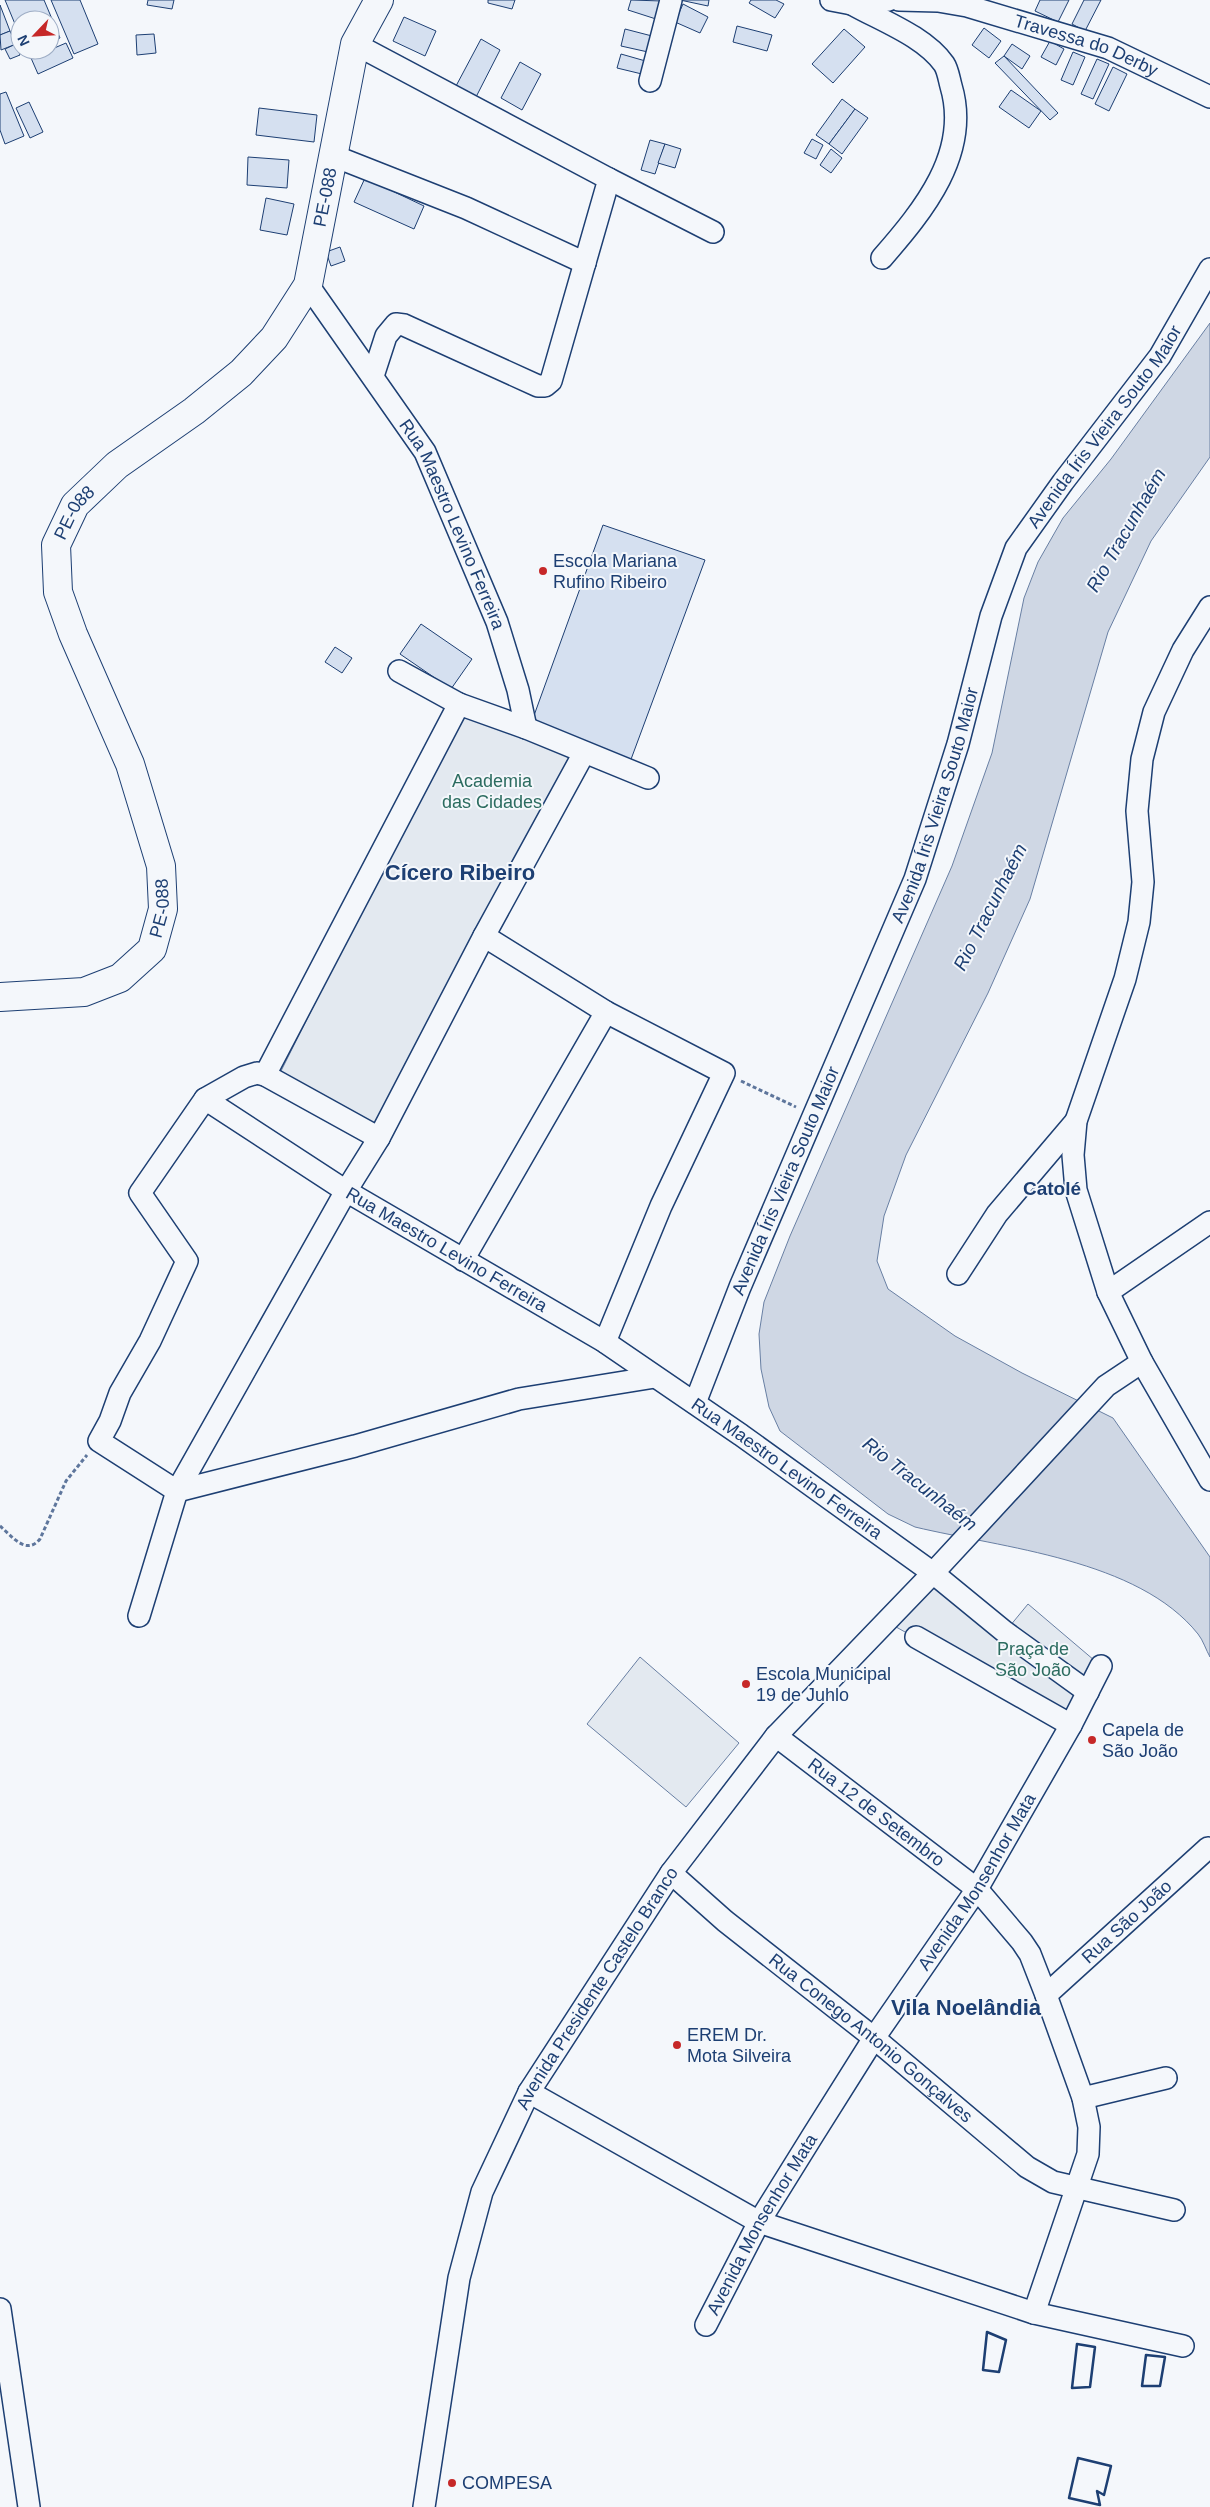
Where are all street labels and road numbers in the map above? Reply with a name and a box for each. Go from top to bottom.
street label: Travessa do Derby [1012,11,1161,80]
street label: PE-088 [310,166,341,229]
street label: Avenida Íris Vieira Souto Maior [1024,322,1185,532]
street label: Rua Maestro Levino Ferreira [395,416,509,633]
street label: PE-088 [50,482,99,543]
street label: Avenida Íris Vieira Souto Maior [887,685,982,926]
street label: PE-088 [146,878,173,940]
street label: Avenida Íris Vieira Souto Maior [728,1063,843,1298]
street label: Rua Maestro Levino Ferreira [342,1183,551,1316]
street label: Rua Maestro Levino Ferreira [688,1394,887,1544]
street label: Rua 12 de Setembro [804,1754,948,1871]
street label: Avenida Monsenhor Mata [914,1789,1040,1974]
street label: Avenida Presidente Castelo Branco [512,1864,682,2113]
street label: Rua São João [1078,1876,1176,1968]
street label: Rua Conego Antonio Gonçalves [765,1949,976,2127]
street label: Avenida Monsenhor Mata [703,2130,822,2318]

